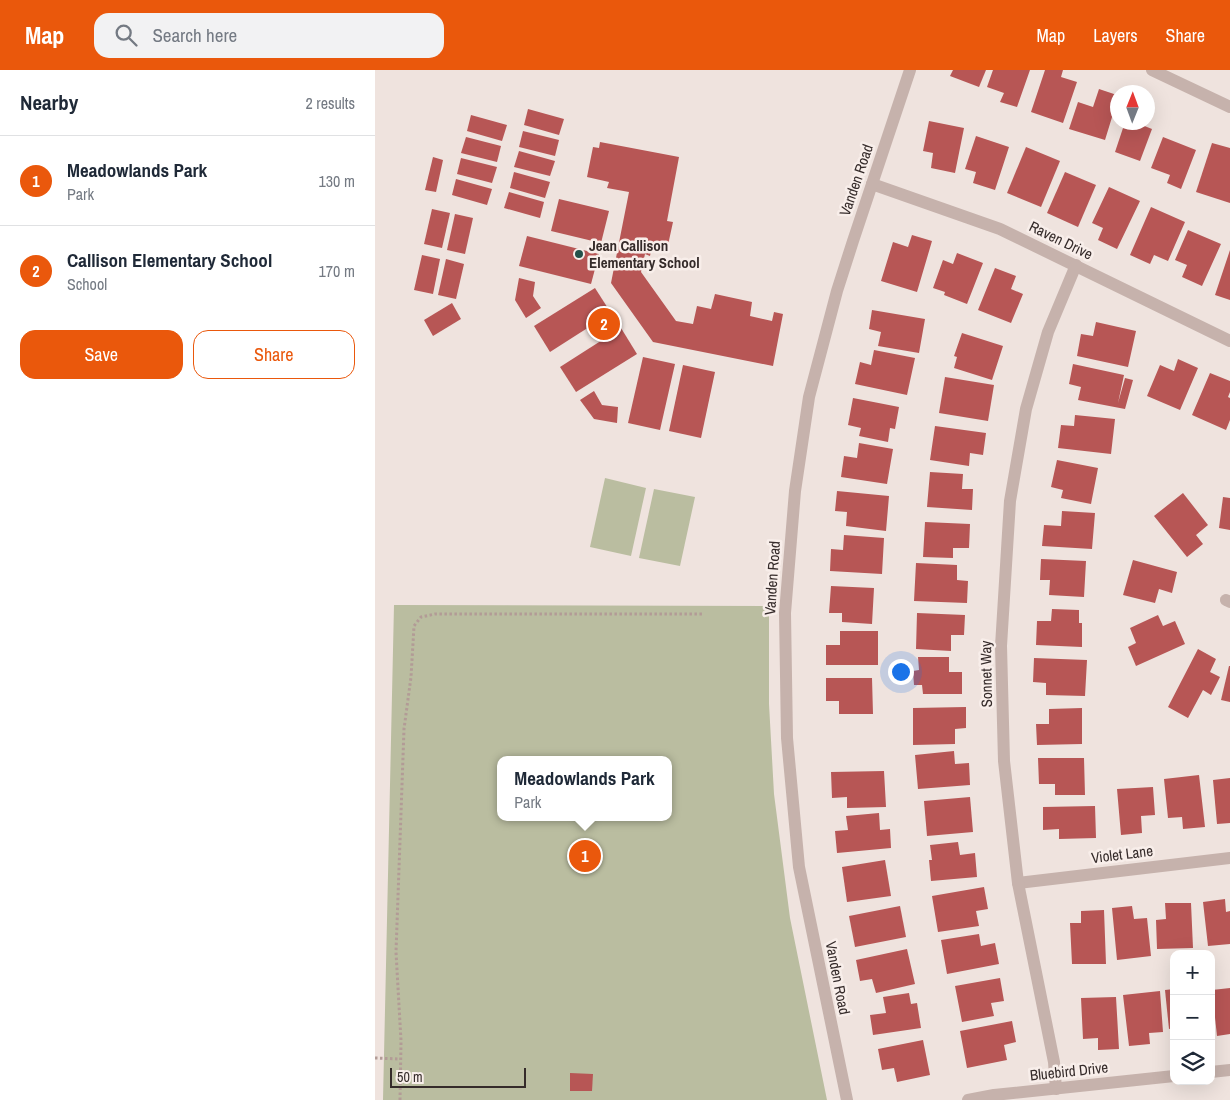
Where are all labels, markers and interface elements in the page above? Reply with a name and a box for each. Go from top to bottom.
search box [94,13,444,58]
text: Map [25,19,64,51]
icon: search [112,21,140,49]
text: Search here [152,22,237,48]
text: Map [1037,23,1065,48]
text: Layers [1093,23,1138,48]
text: Share [1166,23,1205,48]
north arrow [1110,85,1155,130]
text: Nearby [20,88,78,117]
text: 2 results [305,92,355,114]
street label: Vanden Road [834,141,878,219]
text: Meadowlands Park [67,157,207,183]
text: 1 [32,170,40,192]
text: 130 m [319,170,355,192]
text: Park [67,183,94,205]
street label: Raven Drive [1026,216,1096,264]
place label: Jean Callison Elementary School [589,235,700,273]
text: Callison Elementary School [67,247,272,273]
marker: Jean Callison Elementary School [573,248,585,260]
text: 2 [32,260,40,282]
text: 170 m [319,260,355,282]
text: School [67,273,107,295]
pin: 2 [588,305,620,343]
button: Save [20,330,183,379]
button: Share [193,330,355,379]
street label: Vanden Road [759,540,785,616]
street label: Sonnet Way [975,640,997,707]
your location [888,659,914,685]
popup [497,756,672,821]
text: Meadowlands Park [514,765,655,791]
text: Park [514,791,541,813]
pin: 1 [569,837,601,875]
street label: Violet Lane [1090,840,1154,868]
street label: Vanden Road [821,940,855,1016]
map controls [1170,950,1215,1085]
button: + [1170,950,1215,995]
button: − [1170,995,1215,1040]
button: layers [1170,1040,1215,1085]
street label: Bluebird Drive [1029,1056,1109,1086]
scale bar [390,1065,526,1088]
text: 50 m [397,1068,423,1086]

